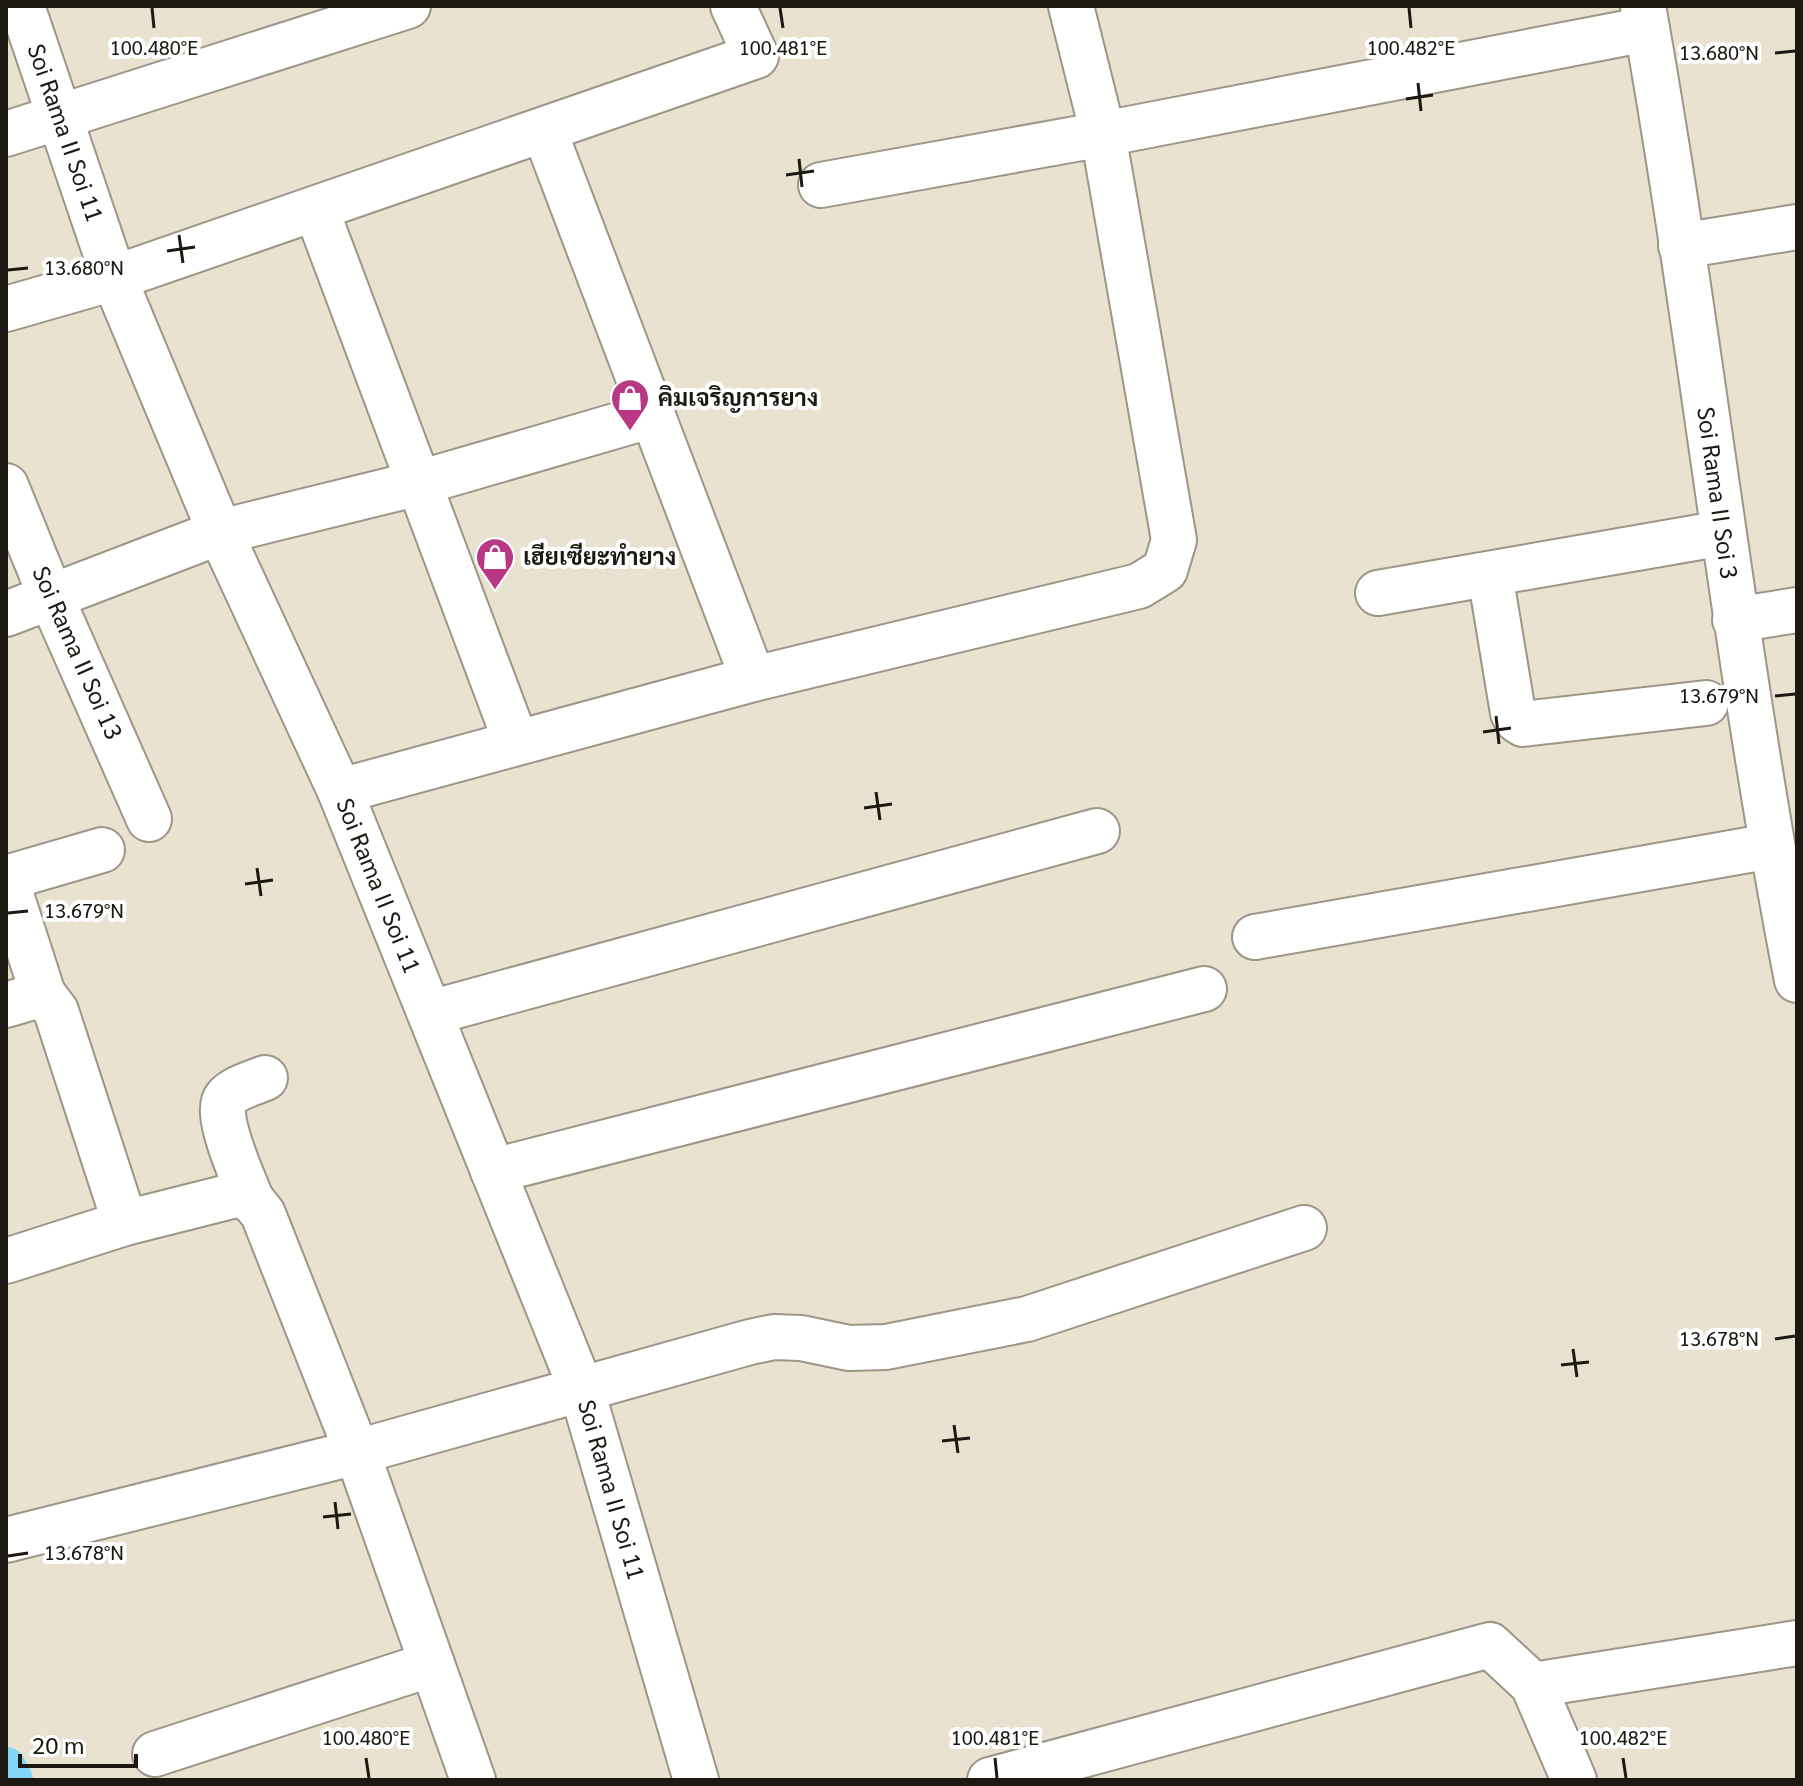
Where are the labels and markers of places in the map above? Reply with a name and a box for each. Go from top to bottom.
shop icon: คิมเจริญการยาง [609,377,651,432]
place label: คิมเจริญการยาง [658,380,818,413]
shop icon: เฮียเซียะทำยาง [474,536,516,591]
place label: เฮียเซียะทำยาง [523,539,676,571]

